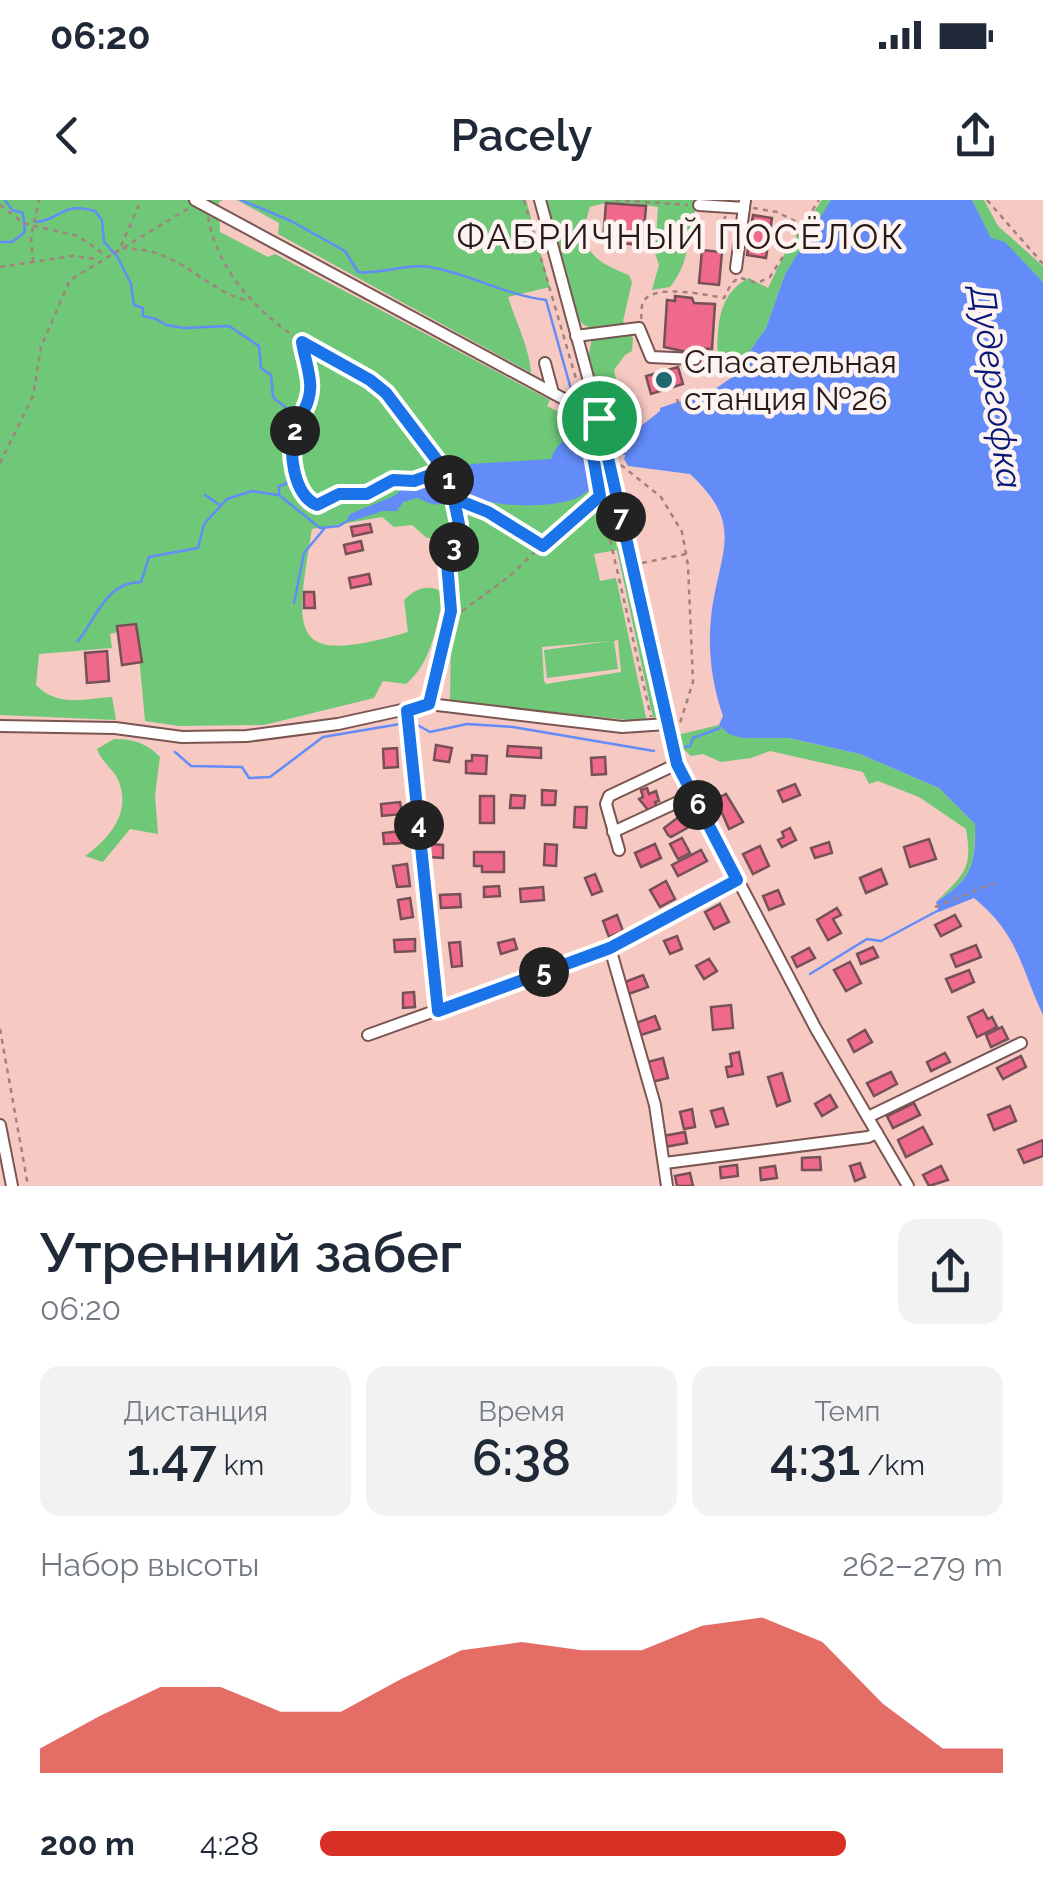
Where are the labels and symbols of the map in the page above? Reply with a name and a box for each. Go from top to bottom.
district label: ФАБРИЧНЫЙ ПОСЁЛОК [457,216,905,257]
water label: Дудергофка [962,280,1031,491]
place label: Спасательная станция №26 [684,343,897,417]
marker: Спасательная станция №26 [653,369,675,391]
pin [557,376,642,461]
pin: 2 [270,406,320,456]
pin: 1 [424,455,474,505]
pin: 7 [596,492,646,542]
pin: 3 [429,522,479,572]
pin: 6 [673,780,723,830]
pin: 4 [394,800,444,850]
pin: 5 [519,947,569,997]

